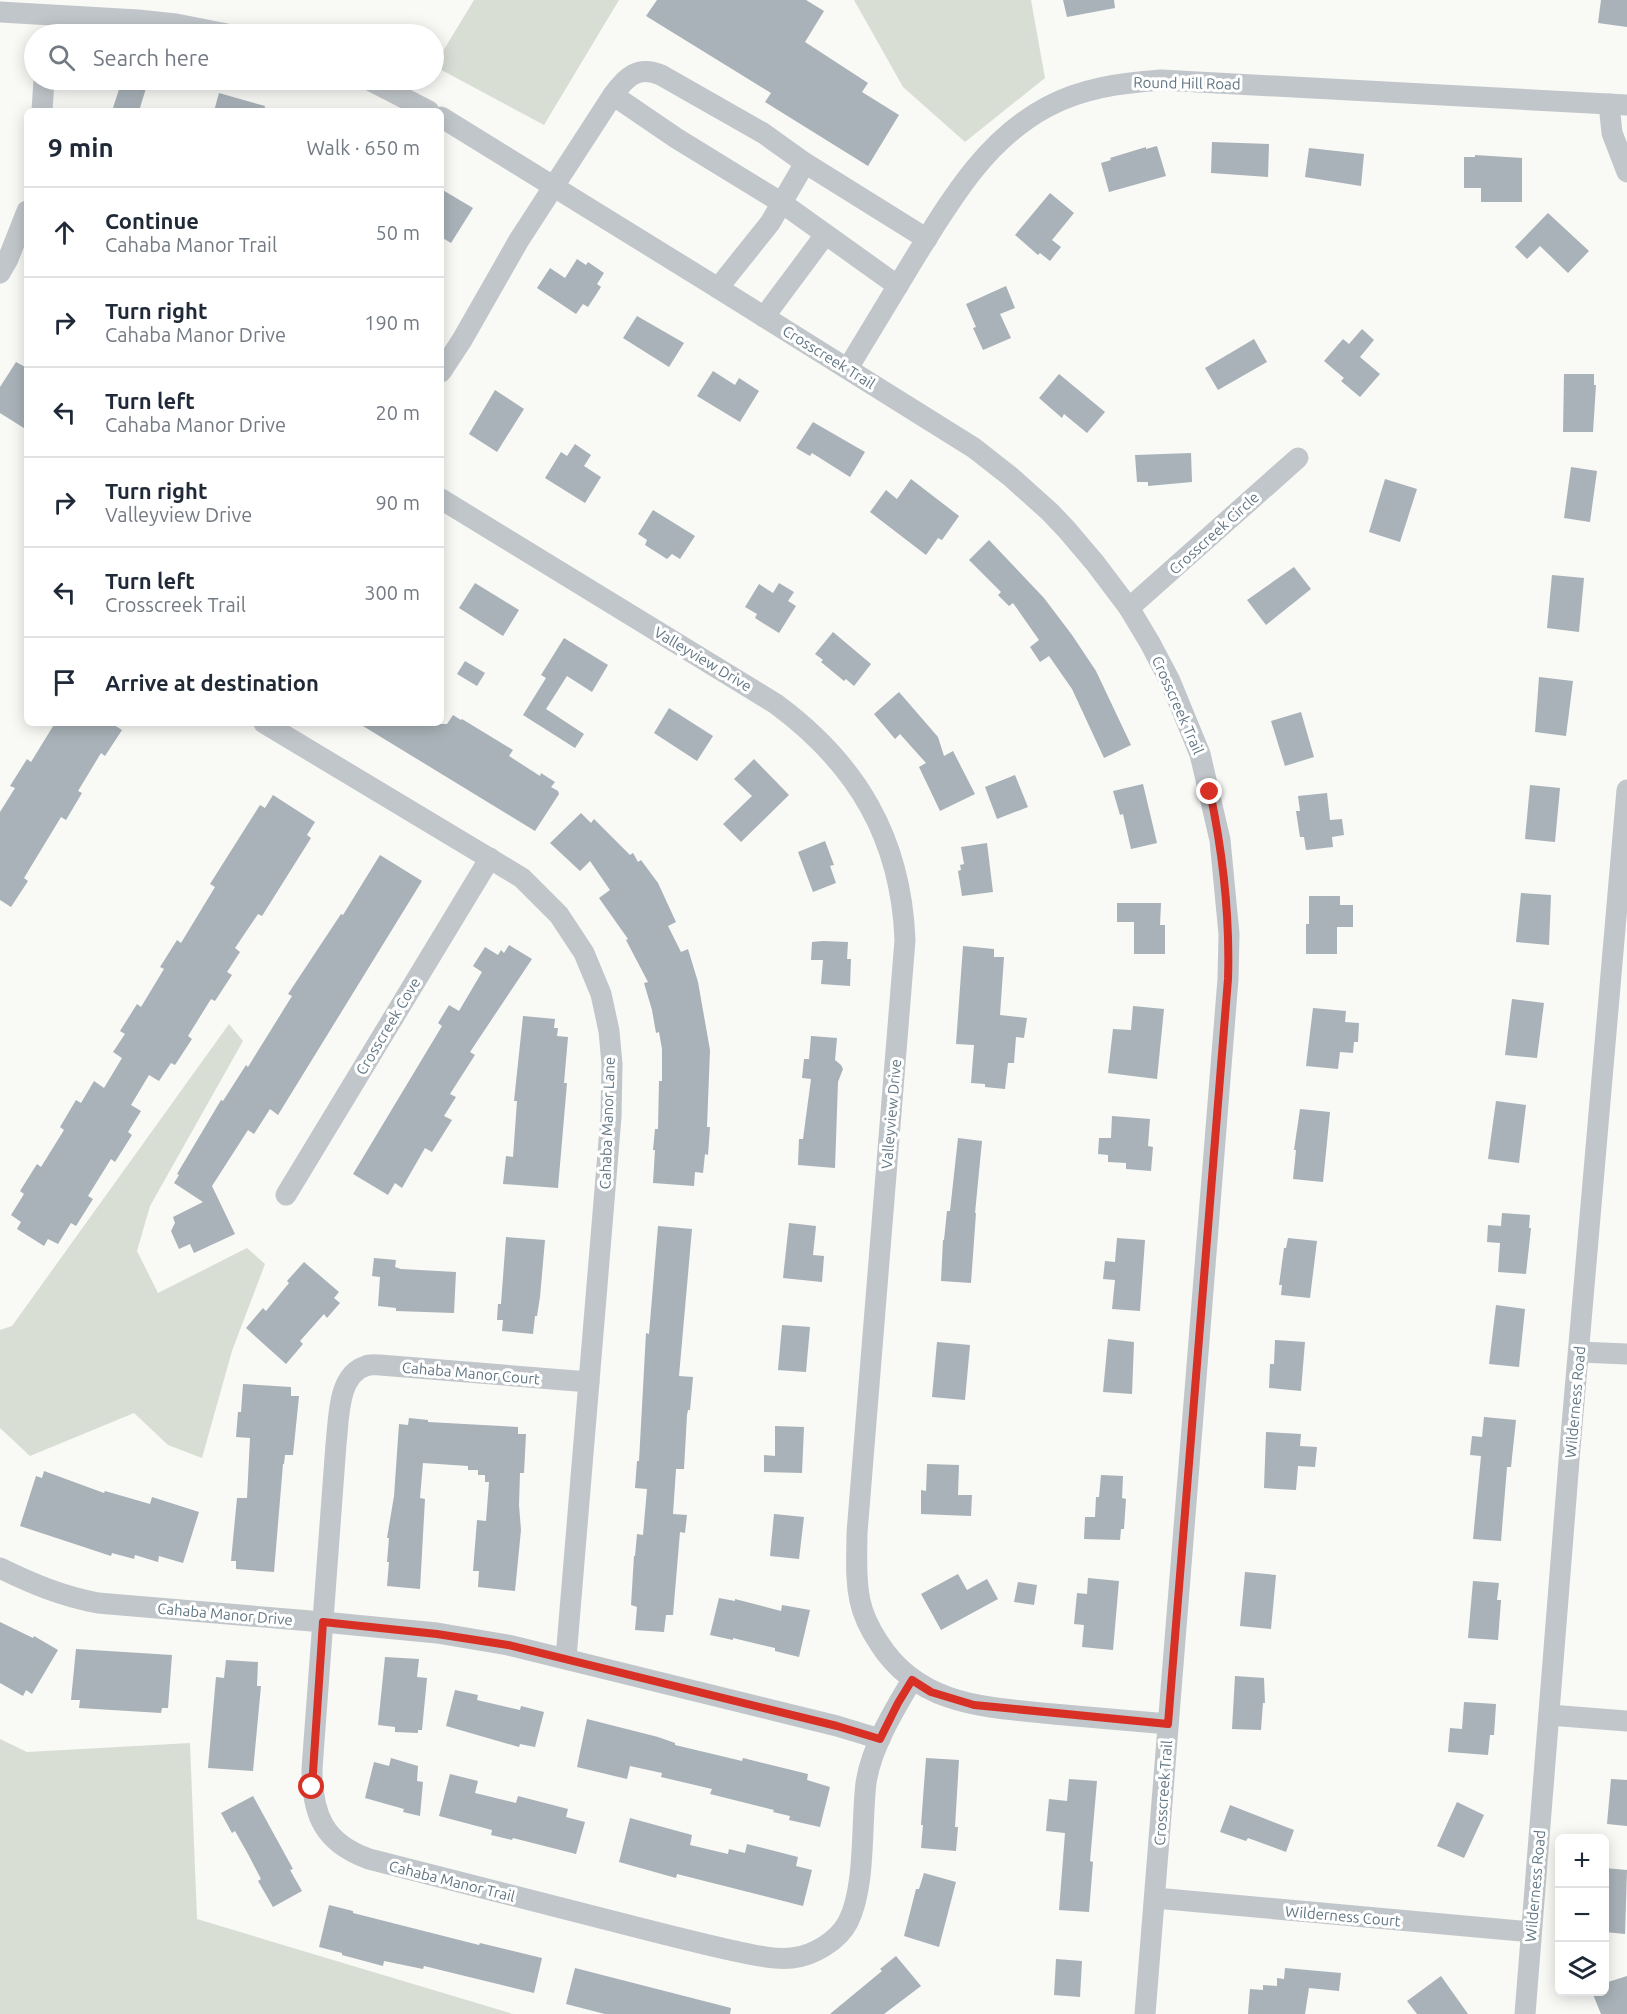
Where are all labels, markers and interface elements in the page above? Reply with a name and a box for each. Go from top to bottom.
search box [24,24,444,90]
icon: search [45,41,78,74]
text: Search here [93,45,209,70]
street label: Round Hill Road [1133,74,1241,92]
text: 9 min [48,133,114,162]
text: Walk · 650 m [307,136,420,159]
text: Continue [105,208,199,233]
icon: ahead [48,216,81,249]
text: 50 m [376,221,420,244]
text: Cahaba Manor Trail [105,233,277,256]
text: Turn right [105,298,207,323]
icon: right [48,306,81,339]
text: 190 m [364,311,420,334]
street label: Crosscreek Trail [780,322,878,392]
text: Cahaba Manor Drive [105,323,286,346]
text: Turn left [105,388,195,413]
icon: left [48,396,81,429]
text: 20 m [376,401,420,424]
text: Cahaba Manor Drive [105,413,286,436]
text: Turn right [105,478,207,503]
icon: right [48,486,81,519]
street label: Crosscreek Circle [1166,488,1262,578]
text: 90 m [376,491,420,514]
text: Valleyview Drive [105,503,252,526]
text: Turn left [105,568,195,593]
icon: left [48,576,81,609]
text: 300 m [364,581,420,604]
text: Crosscreek Trail [105,593,246,616]
street label: Valleyview Drive [651,623,755,695]
street label: Crosscreek Trail [1149,653,1207,757]
icon: arrive [48,666,81,699]
text: Arrive at destination [105,670,319,695]
route end [1196,778,1222,804]
street label: Crosscreek Cove [352,974,424,1078]
street label: Cahaba Manor Lane [596,1056,618,1190]
street label: Valleyview Drive [878,1058,904,1170]
street label: Wilderness Road [1562,1345,1588,1459]
street label: Cahaba Manor Court [401,1359,541,1388]
street label: Cahaba Manor Drive [157,1600,293,1628]
street label: Crosscreek Trail [1151,1740,1175,1846]
route start [298,1773,324,1799]
street label: Wilderness Road [1522,1829,1548,1943]
map controls [1555,1834,1609,1996]
button: + [1555,1834,1609,1888]
street label: Cahaba Manor Trail [387,1857,517,1905]
button: − [1555,1888,1609,1942]
street label: Wilderness Court [1285,1902,1402,1930]
button: layers [1555,1942,1609,1996]

